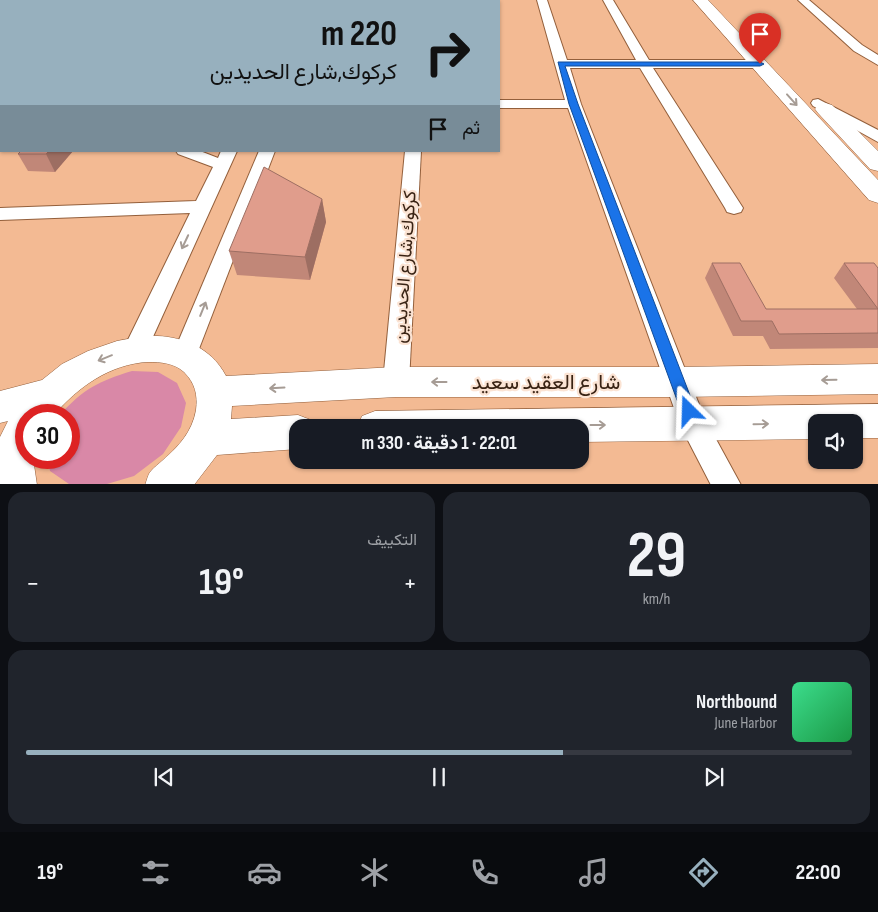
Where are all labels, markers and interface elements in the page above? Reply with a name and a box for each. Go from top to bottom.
text: 220 m [321,13,397,56]
pin [739,13,781,64]
icon: right [415,20,480,85]
icon: arrive [746,20,774,48]
text: كركوك,شارع الحديدين [210,59,397,86]
one-way arrow [787,93,798,106]
icon: arrive [424,115,452,143]
text: ثم [462,117,480,140]
street label: كركوك,شارع الحديدين [389,190,422,344]
one-way arrow [180,234,189,249]
one-way arrow [199,302,209,317]
one-way arrow [98,354,113,364]
street label: شارع العقيد سعيد [472,370,620,396]
one-way arrow [822,375,838,385]
one-way arrow [432,377,448,387]
one-way arrow [269,384,285,393]
position arrow [662,384,714,436]
speed limit sign: 30 [15,404,80,469]
map controls [808,414,863,469]
button: sound [808,414,863,469]
one-way arrow [753,419,769,428]
one-way arrow [590,420,606,430]
text: 22:01 · 1 دقيقة · 330 m [361,432,517,455]
text: 29 [627,518,686,596]
text: التكييف [367,531,417,550]
text: 19° [199,560,244,605]
text: − [26,567,40,600]
text: + [403,567,417,600]
text: km/h [643,590,670,609]
text: Northbound [696,691,777,714]
text: June Harbor [714,714,777,733]
icon: previous [150,763,178,791]
icon: pause [425,763,453,791]
icon: next [700,763,728,791]
icon: filters [138,855,173,890]
icon: car [247,855,282,890]
icon: climate [357,855,392,890]
icon: phone [467,855,502,890]
icon: music [576,855,611,890]
icon: directions [686,855,721,890]
text: 19° [37,859,63,886]
text: 22:00 [796,859,841,886]

